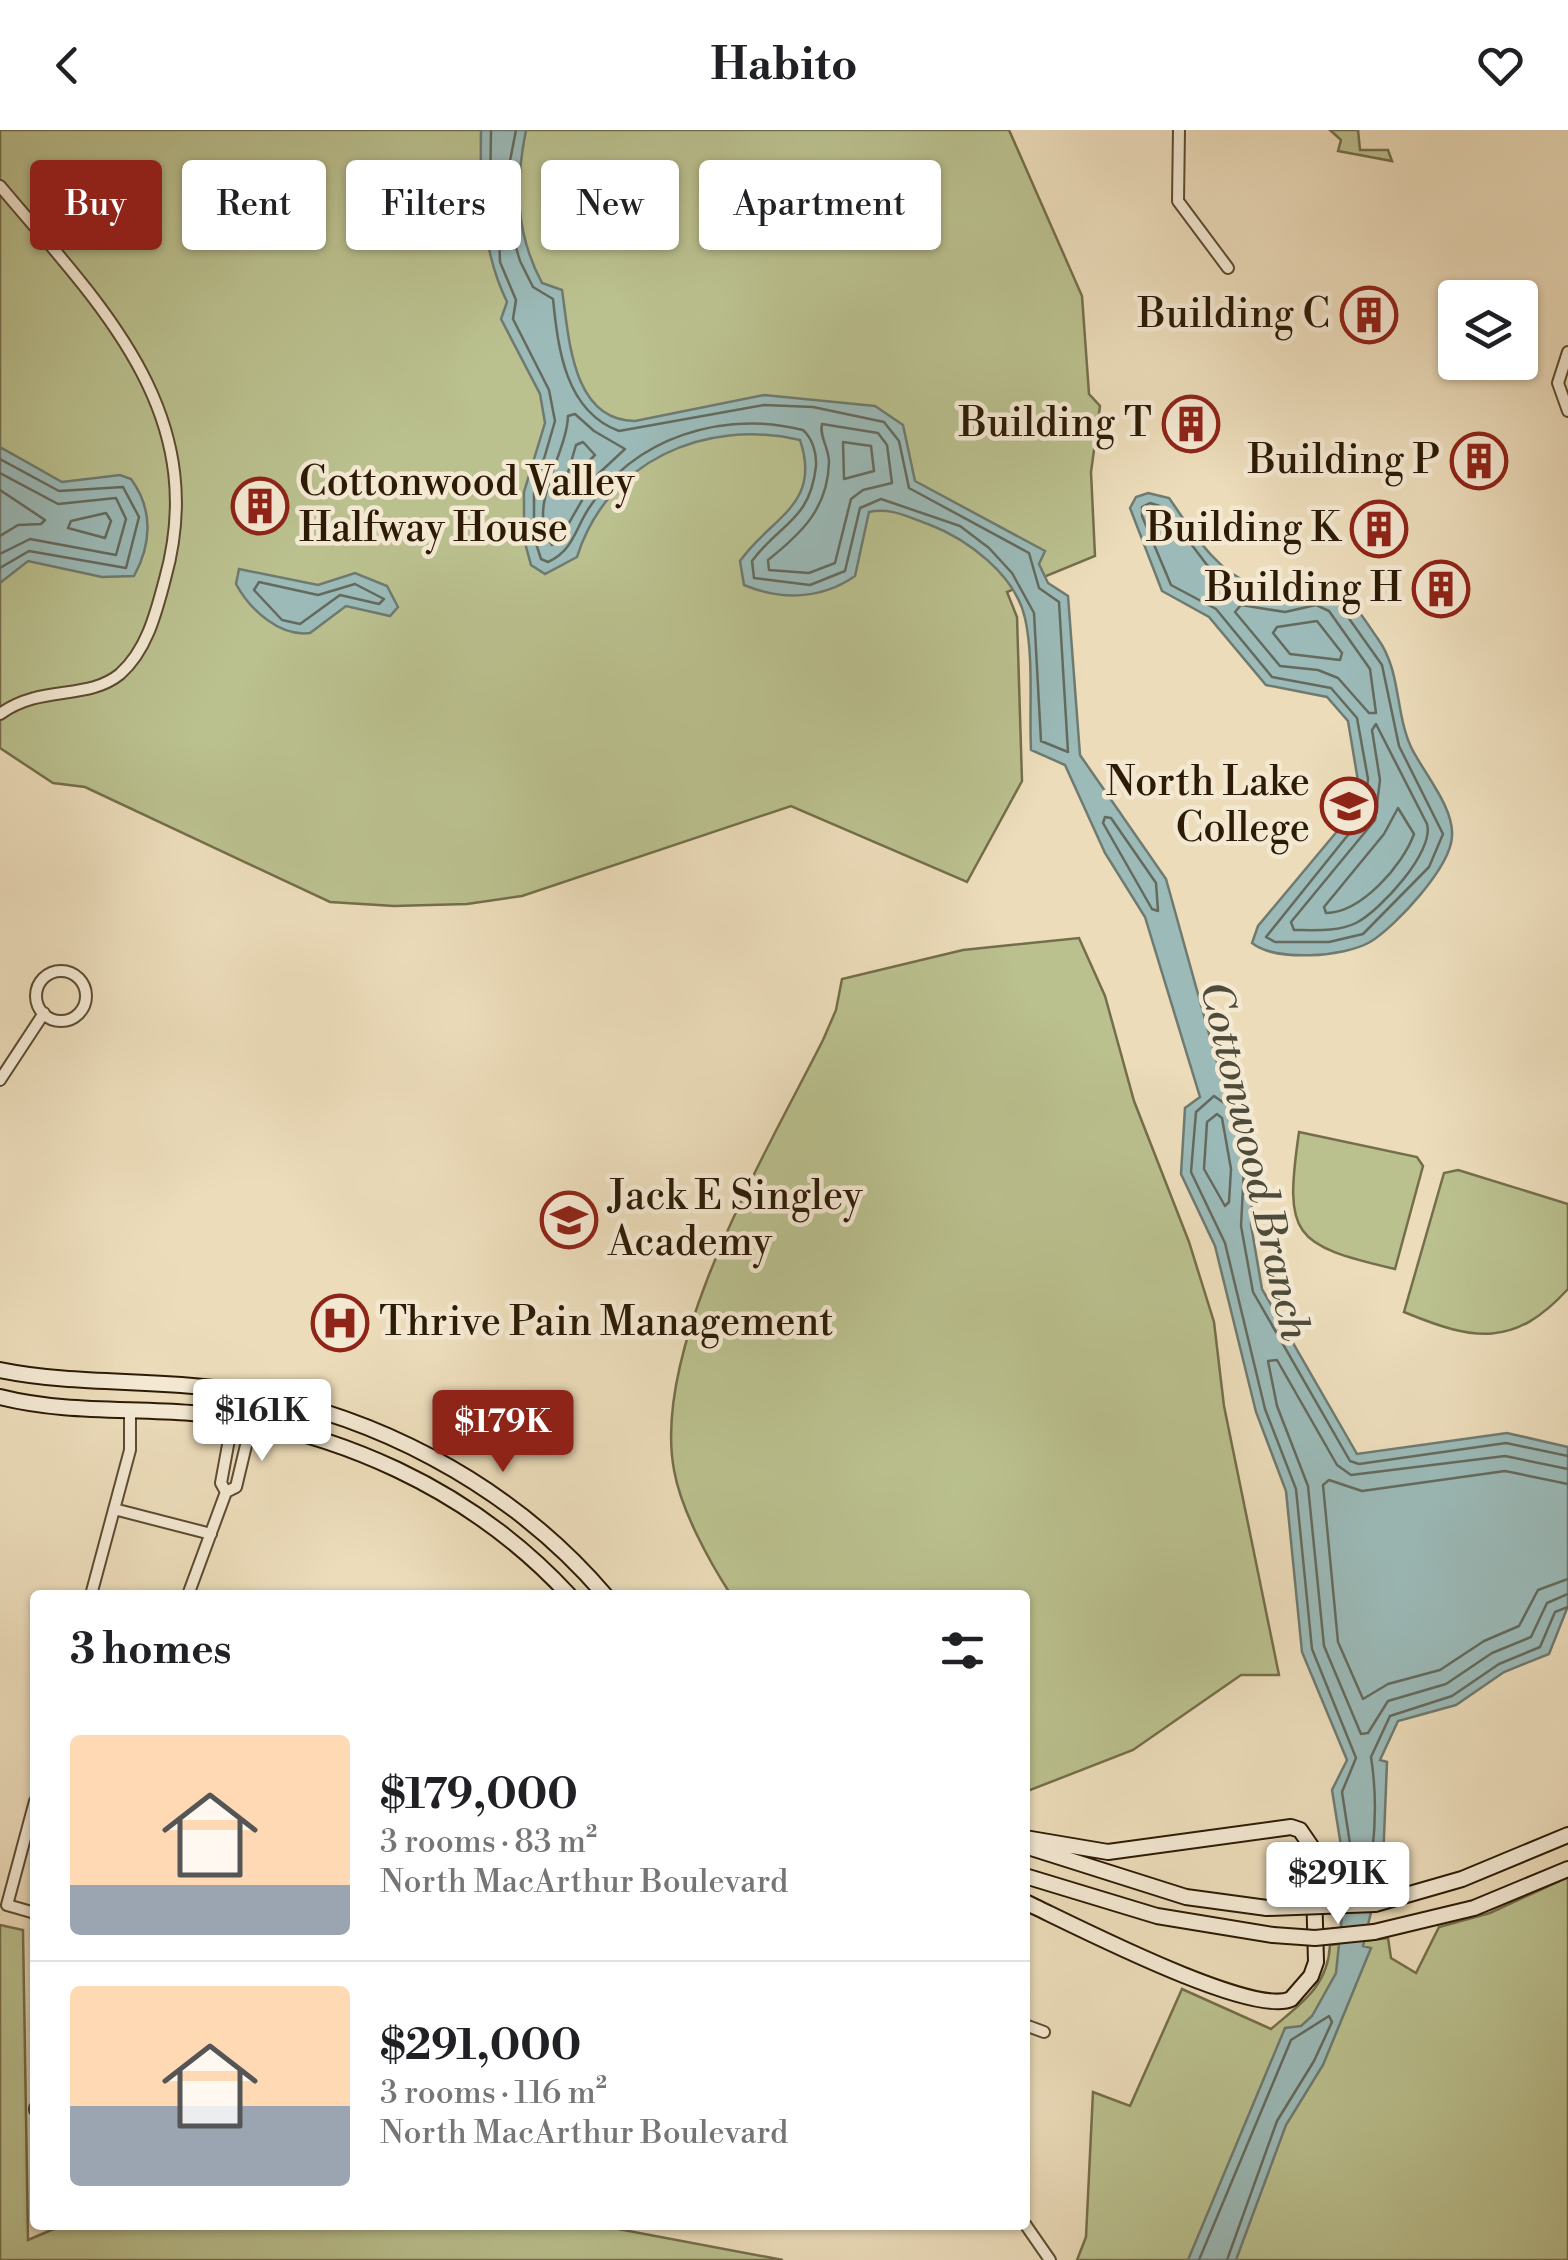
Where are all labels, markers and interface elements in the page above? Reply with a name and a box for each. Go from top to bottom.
text: Habito [710,37,858,94]
icon: back [40,38,95,93]
icon: heart [1473,38,1528,93]
chip: Buy [30,160,162,250]
chip: Rent [182,160,326,250]
chip: Filters [346,160,521,250]
chip: New [541,160,679,250]
chip: Apartment [699,160,941,250]
map controls [1438,280,1538,380]
button: layers [1438,280,1538,380]
building icon: Building C [1339,285,1399,345]
place label: Building C [1137,290,1330,341]
building icon: Building T [1161,394,1221,454]
place label: Building T [958,399,1152,450]
building icon: Building P [1449,431,1509,491]
place label: Building P [1247,436,1440,487]
place label: Cottonwood Valley Halfway House [299,458,635,555]
building icon: Cottonwood Valley Halfway House [230,476,290,536]
building icon: Building K [1349,499,1409,559]
place label: Building K [1145,504,1343,555]
building icon: Building H [1411,559,1471,619]
place label: Building H [1204,564,1402,615]
place label: North Lake College [1106,758,1310,855]
school or university icon: North Lake College [1319,776,1379,836]
water label: Cottonwood Branch [1187,976,1321,1346]
place label: Jack E Singley Academy [606,1172,863,1269]
school or university icon: Jack E Singley Academy [539,1190,599,1250]
hospital icon: Thrive Pain Management [310,1293,370,1353]
place label: Thrive Pain Management [379,1298,833,1349]
pin: $161K [192,1379,332,1464]
pin: $179K [433,1390,573,1475]
text: $161K [215,1391,309,1431]
text: $179K [454,1402,552,1442]
icon: filters [935,1623,990,1678]
text: 3 homes [70,1624,232,1677]
text: $179,000 [380,1769,578,1822]
icon: home [150,1775,270,1895]
text: 3 rooms · 83 m² [380,1822,597,1862]
pin: $291K [1268,1842,1408,1927]
text: $291K [1288,1854,1388,1894]
text: North MacArthur Boulevard [380,1862,788,1902]
text: $291,000 [380,2020,581,2073]
icon: home [150,2026,270,2146]
text: 3 rooms · 116 m² [380,2073,607,2113]
text: North MacArthur Boulevard [380,2113,788,2153]

